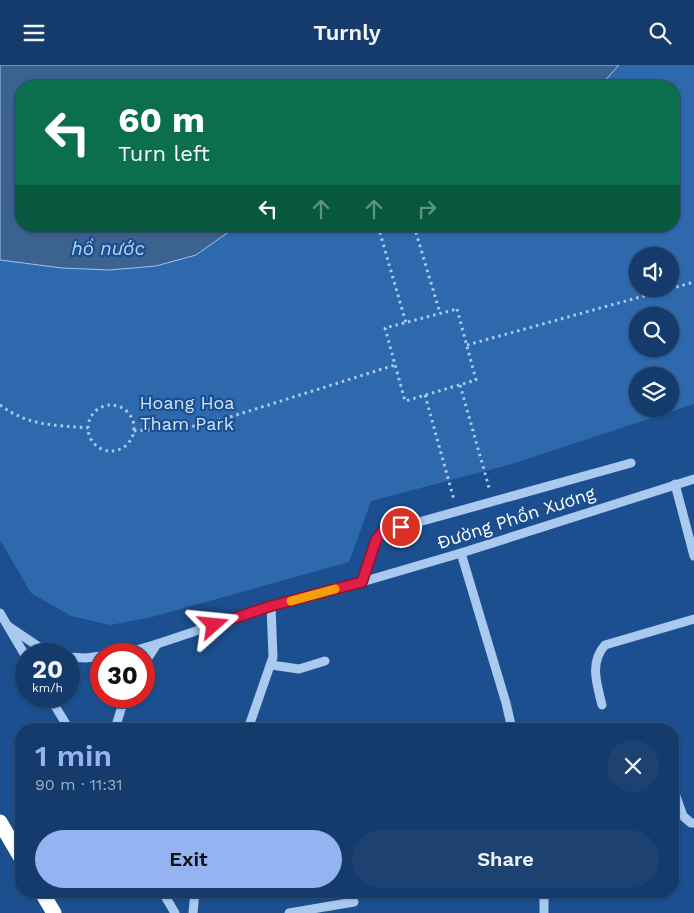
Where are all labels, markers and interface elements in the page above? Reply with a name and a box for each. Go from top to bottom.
icon: menu [20,19,48,47]
icon: search [646,19,674,47]
text: Turnly [313,20,381,45]
text: 60 m [118,99,205,141]
icon: left [35,100,100,165]
text: Turn left [118,141,210,166]
icon: left [254,195,282,223]
icon: ahead [307,195,335,223]
icon: ahead [360,195,388,223]
icon: right [413,195,441,223]
water label: hồ nước [71,237,145,260]
map controls [629,247,679,417]
button: sound [629,247,679,297]
button: search [629,307,679,357]
button: layers [629,367,679,417]
park label: Hoang Hoa Tham Park [140,392,234,434]
street label: Đường Phồn Xương [434,482,598,553]
pin [380,506,422,548]
icon: arrive [387,513,415,541]
position arrow [187,598,239,650]
speed limit sign: 30 [90,643,155,708]
text: 20 [32,655,63,684]
text: km/h [32,681,63,695]
text: 1 min [35,738,112,773]
button: close [607,740,659,792]
text: 90 m · 11:31 [35,775,123,794]
button: Exit [35,830,342,888]
button: Share [352,830,659,888]

